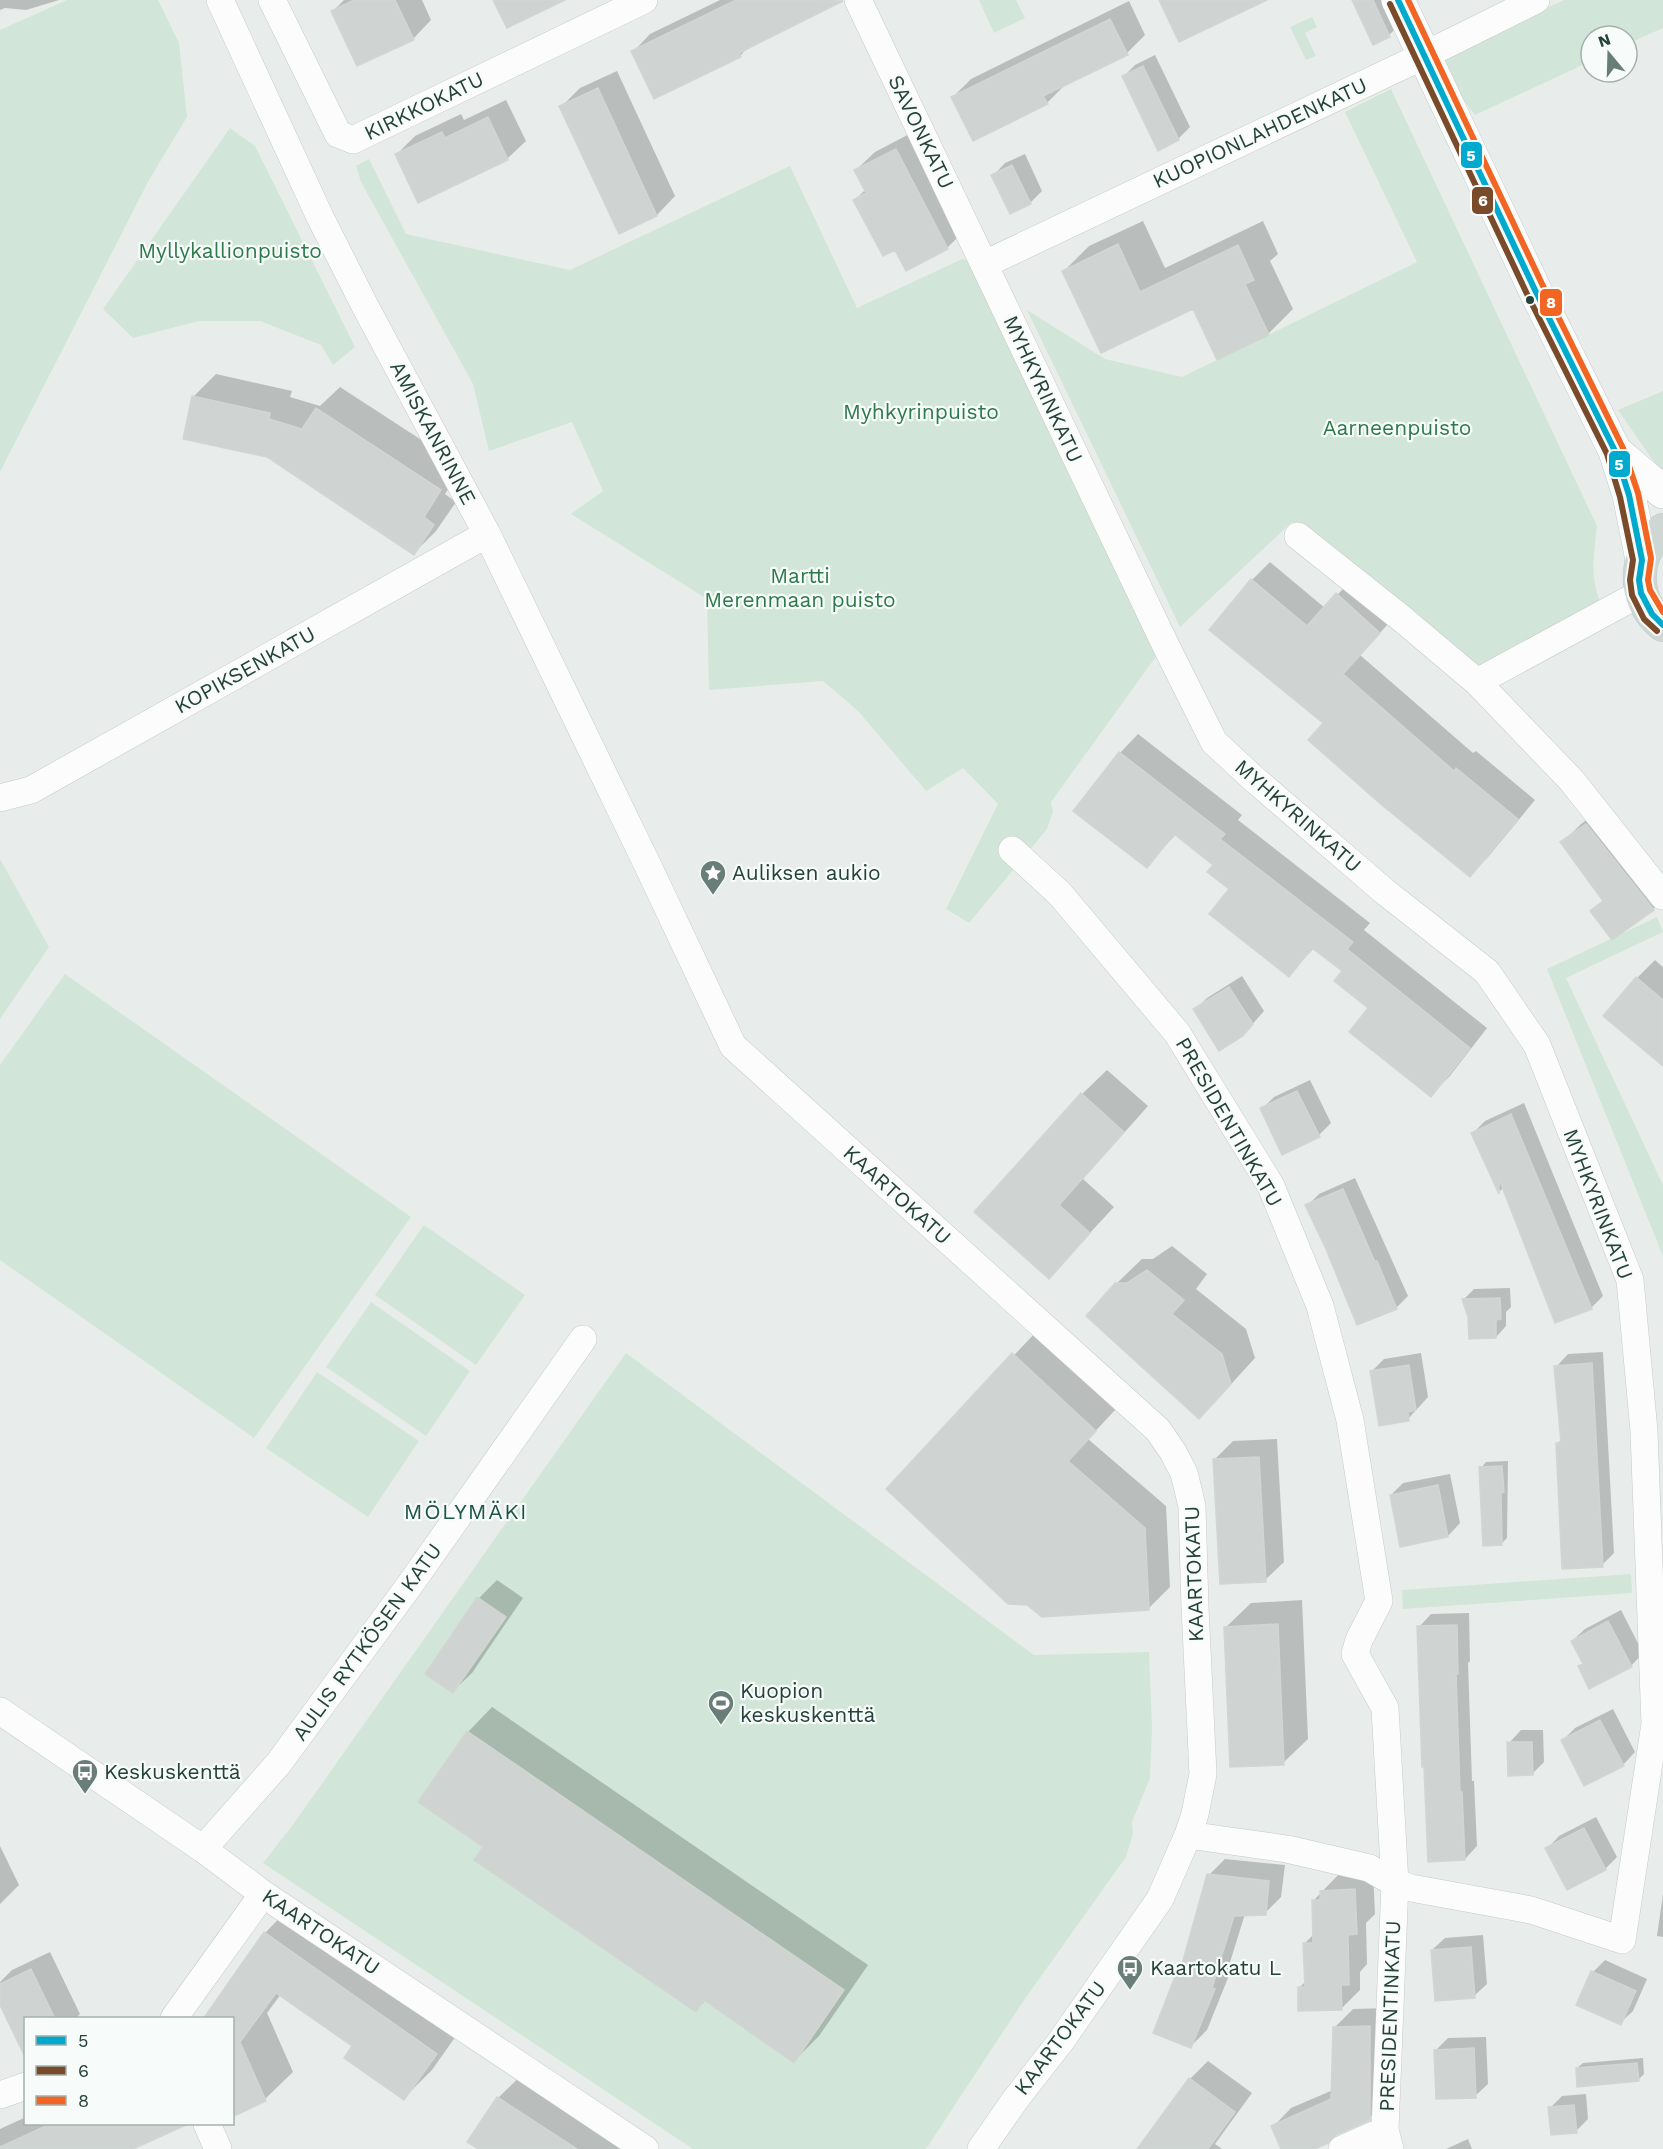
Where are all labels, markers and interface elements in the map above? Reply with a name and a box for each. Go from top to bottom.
north arrow [1579,24,1639,84]
text: N [1596,29,1613,51]
street label: KIRKKOKATU [360,66,488,145]
street label: SAVONKATU [883,71,960,193]
street label: KUOPIONLAHDENKATU [1149,72,1371,193]
line badge: 5 [1460,141,1483,169]
text: 5 [1466,146,1476,165]
line badge: 6 [1471,186,1494,215]
text: 6 [1478,191,1488,210]
park label: Myllykallionpuisto [138,238,322,263]
line badge: 8 [1539,288,1563,317]
text: 8 [1546,293,1556,312]
unlabelled marker [1524,294,1536,306]
street label: MYHKYRINKATU [998,311,1088,466]
street label: AMISKANRINNE [385,357,482,509]
park label: Myhkyrinpuisto [843,399,999,424]
park label: Aarneenpuisto [1323,415,1471,440]
line badge: 5 [1608,450,1631,478]
text: 5 [1614,455,1624,474]
park label: Martti Merenmaan puisto [704,563,896,612]
street label: KOPIKSENKATU [170,621,319,719]
street label: MYHKYRINKATU [1230,754,1367,877]
place icon: Auliksen aukio [698,858,728,896]
place label: Auliksen aukio [732,860,881,885]
street label: PRESIDENTINKATU [1171,1033,1288,1211]
street label: MYHKYRINKATU [1558,1125,1639,1283]
street label: KAARTOKATU [838,1140,956,1250]
district label: MÖLYMÄKI [404,1499,528,1524]
street label: KAARTOKATU [1179,1505,1208,1643]
street label: AULIS RYTKÖSEN KATU [287,1538,446,1745]
place label: Kuopion keskuskenttä [740,1678,875,1727]
sports icon: Kuopion keskuskenttä [706,1688,736,1726]
bus stop icon: Keskuskenttä [70,1757,100,1795]
place label: Keskuskenttä [104,1759,241,1784]
street label: KAARTOKATU [258,1883,385,1980]
street label: PRESIDENTINKATU [1374,1920,1405,2112]
bus stop icon: Kaartokatu L [1115,1953,1145,1991]
place label: Kaartokatu L [1150,1955,1281,1980]
street label: KAARTOKATU [1009,1976,1111,2100]
legend [24,2017,234,2125]
text: 5 [78,2030,88,2051]
text: 6 [78,2060,89,2081]
text: 8 [78,2090,89,2111]

